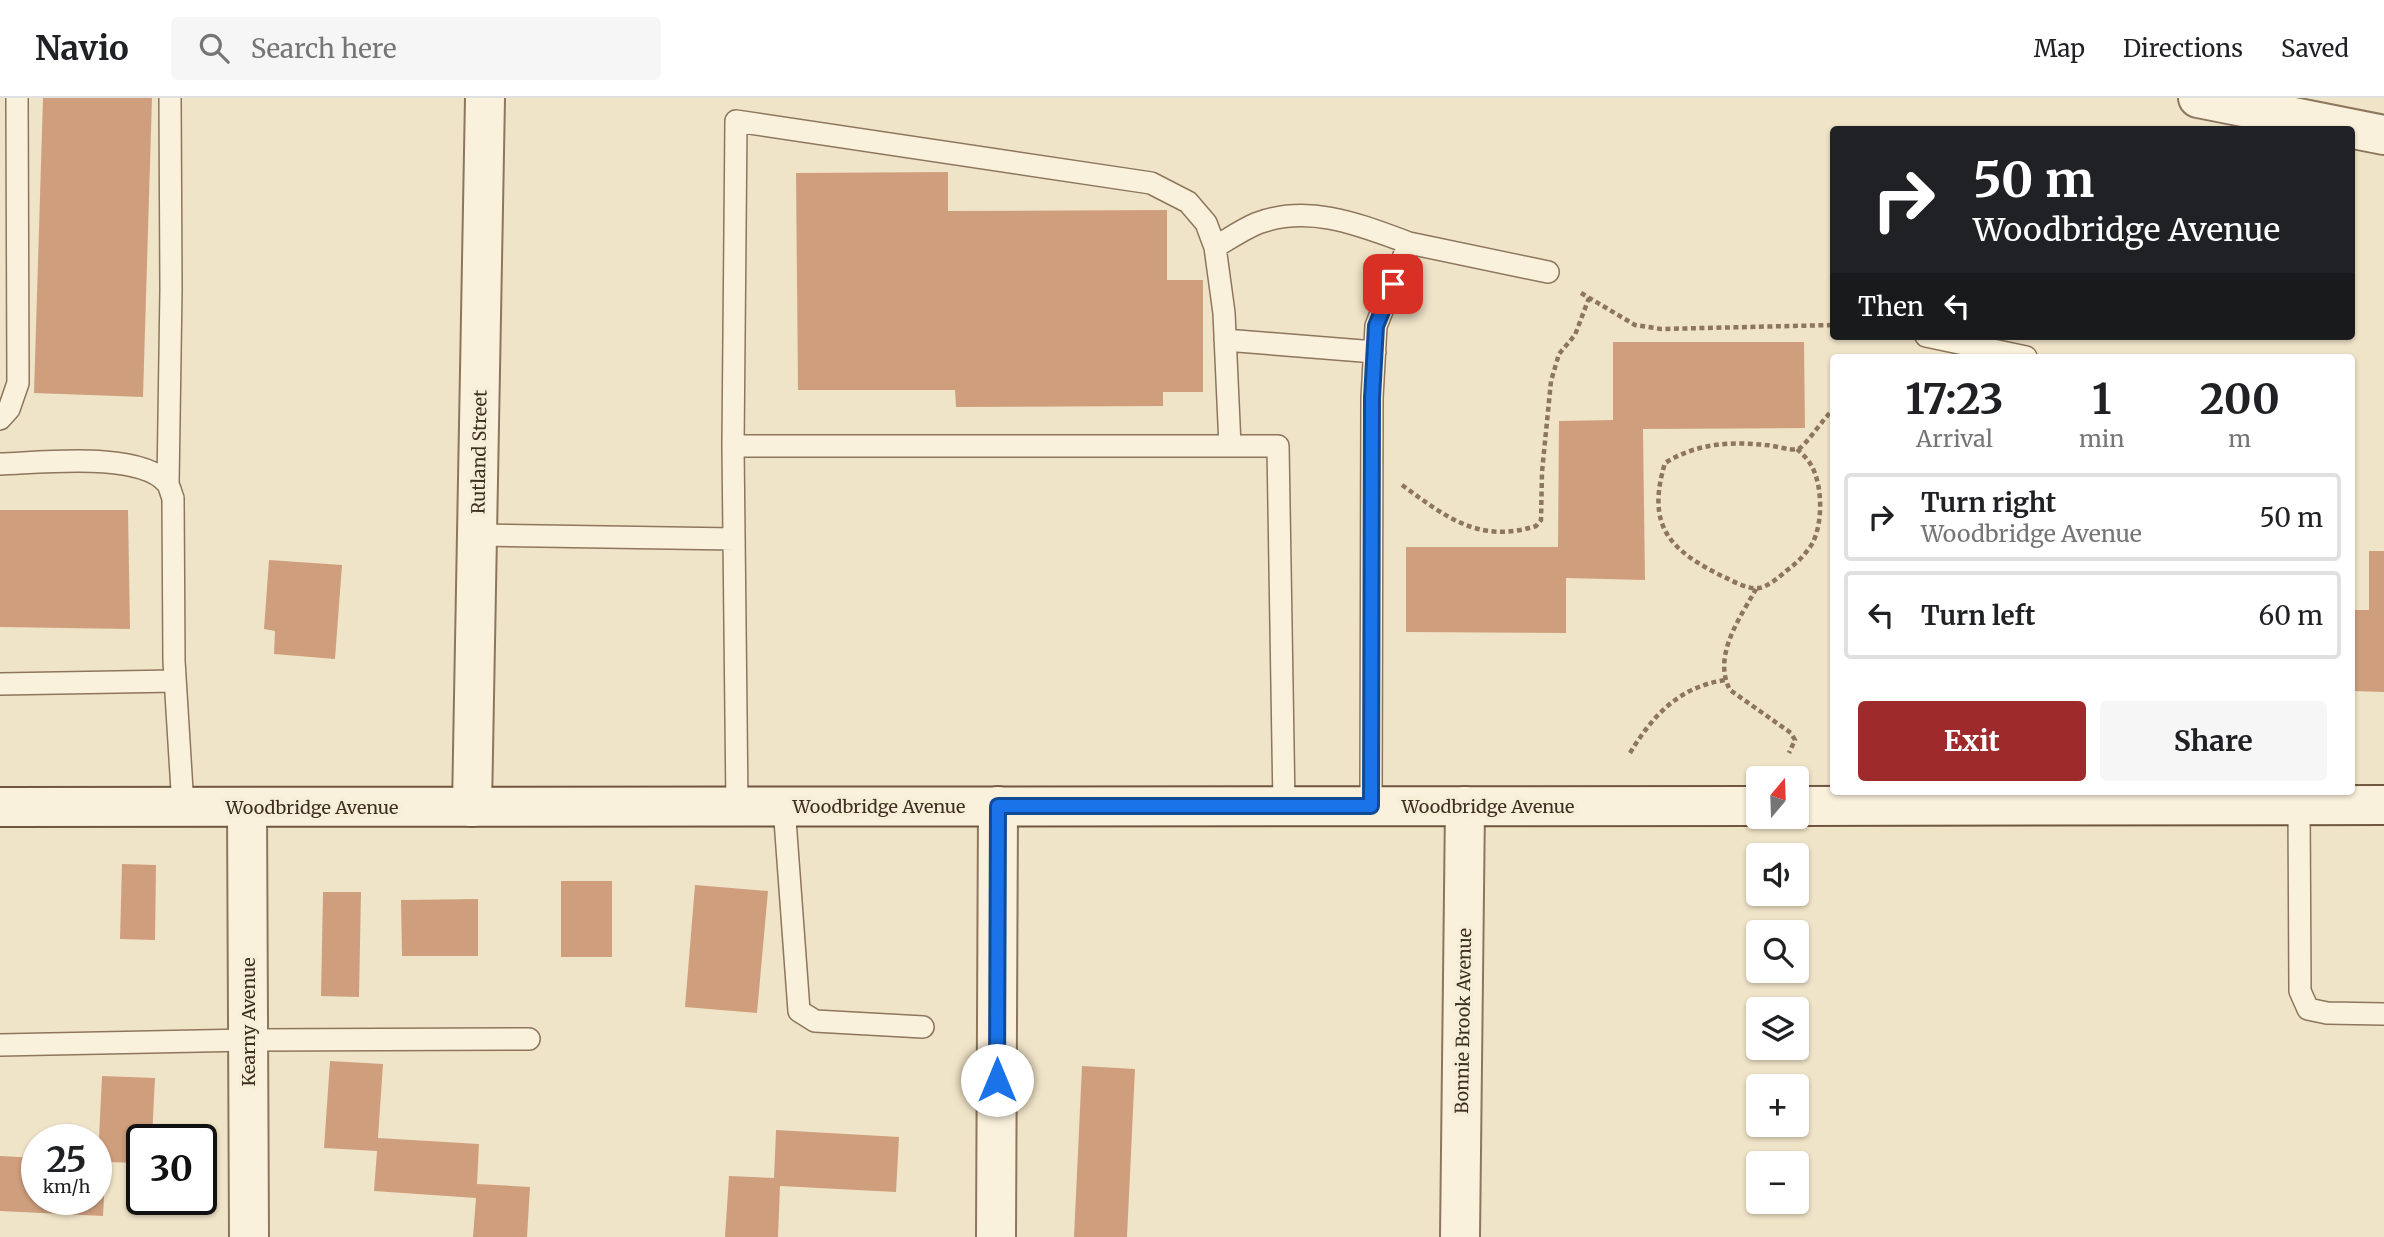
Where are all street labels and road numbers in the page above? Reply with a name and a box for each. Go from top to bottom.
street label: Rutland Street [466,390,492,514]
street label: Woodbridge Avenue [792,795,965,818]
street label: Woodbridge Avenue [1401,795,1574,818]
street label: Woodbridge Avenue [225,796,398,819]
street label: Bonnie Brook Avenue [1450,928,1476,1114]
street label: Kearny Avenue [237,957,260,1087]

